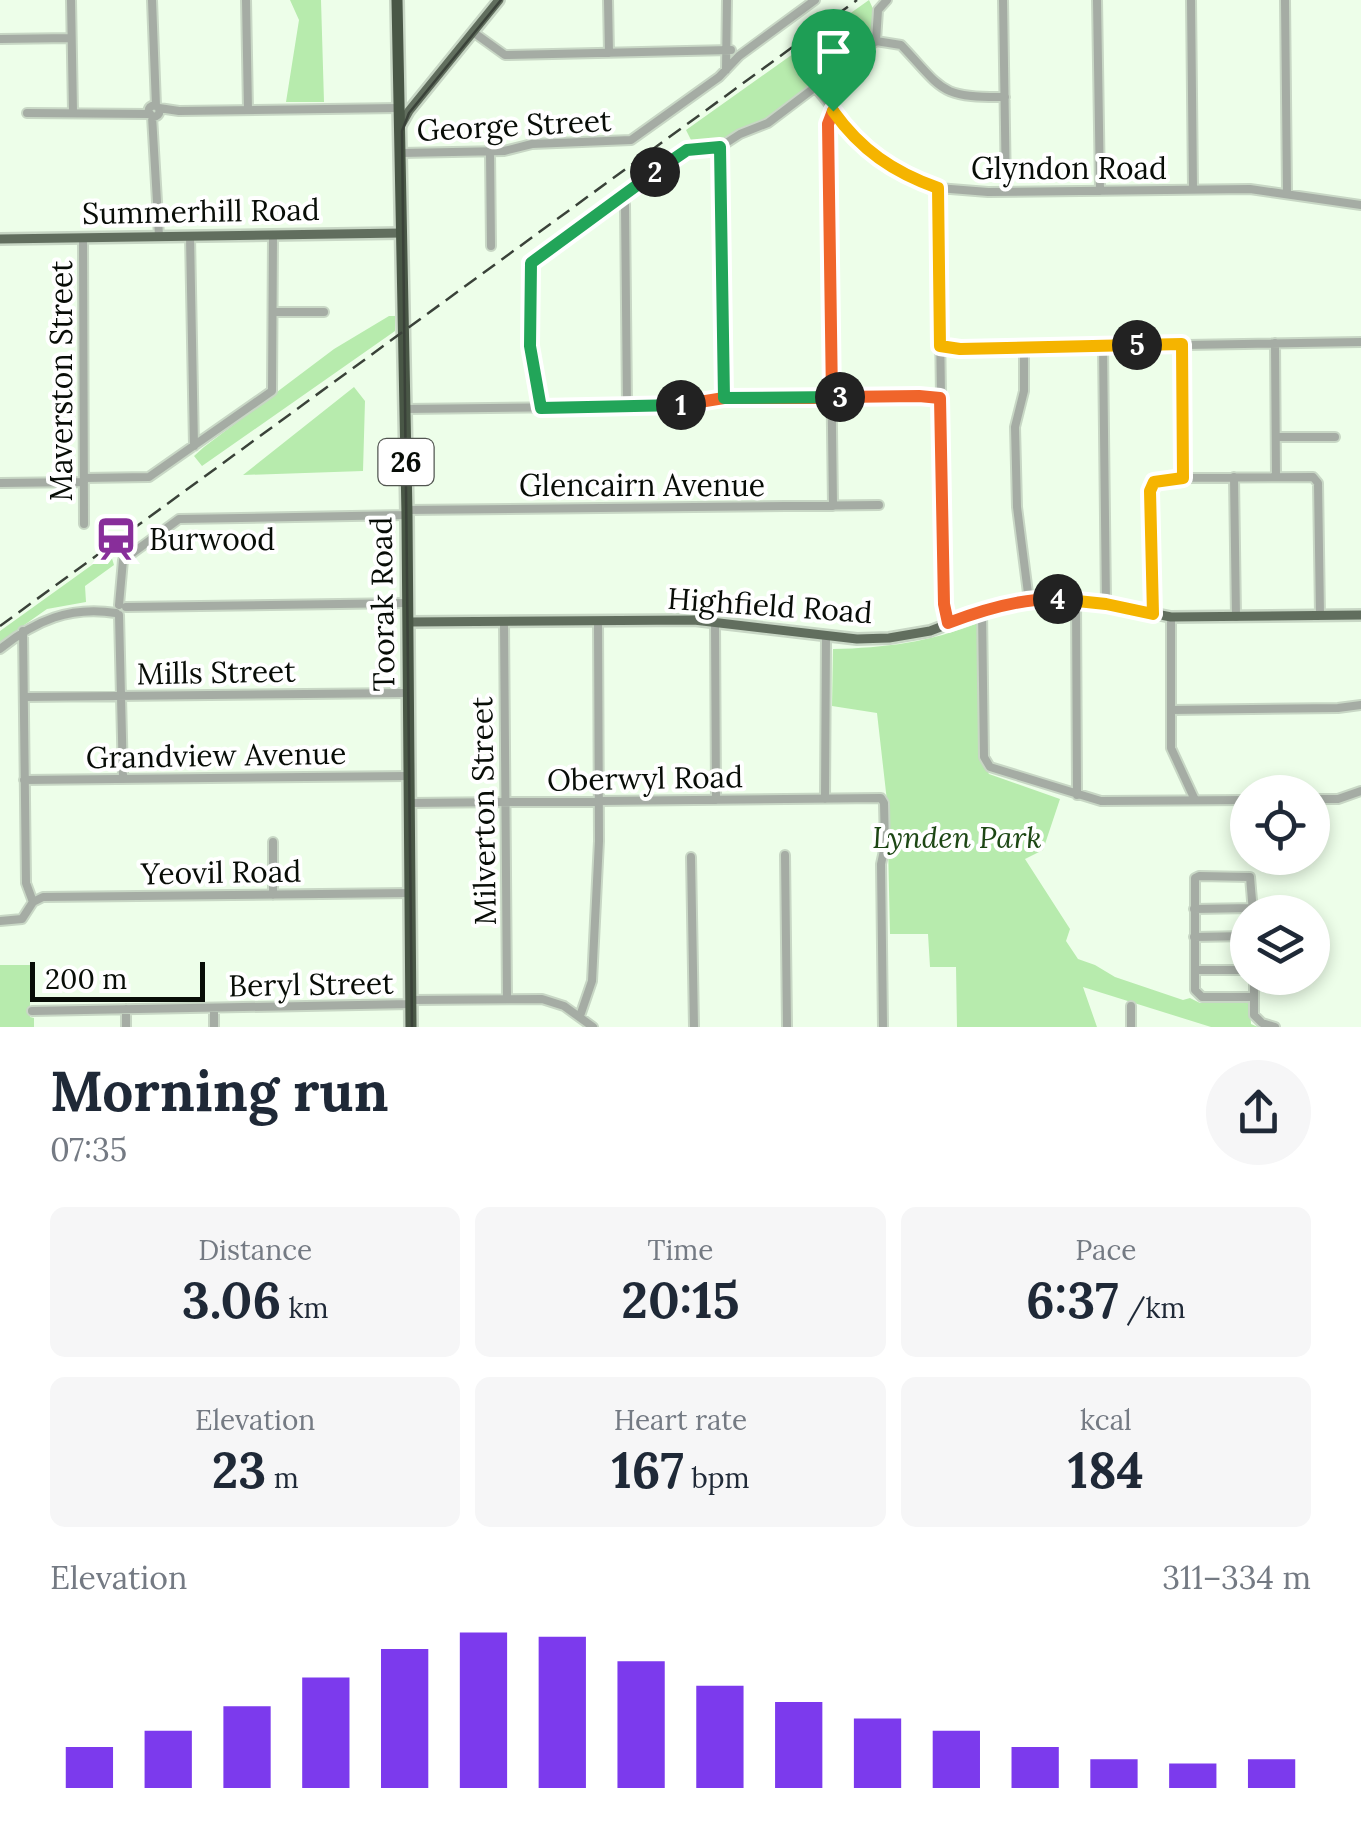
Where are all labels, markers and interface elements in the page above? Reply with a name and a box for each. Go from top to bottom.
pin [791,9,876,112]
icon: arrive [806,24,861,79]
street label: George Street [416,101,613,150]
pin: 2 [630,147,680,197]
street label: Glyndon Road [971,149,1167,188]
text: 2 [648,154,662,190]
street label: Summerhill Road [82,190,320,232]
street label: Maverston Street [42,260,80,502]
pin: 5 [1112,320,1162,370]
text: 5 [1129,327,1145,363]
pin: 3 [815,372,865,422]
text: 3 [832,379,848,415]
pin: 1 [656,380,706,430]
text: 1 [675,387,687,423]
road number: 26 [378,439,434,485]
street label: Glencairn Avenue [519,466,765,504]
station icon: Burwood [92,515,140,563]
street label: Toorak Road [361,516,403,692]
place label: Burwood [149,520,275,558]
pin: 4 [1033,574,1083,624]
street label: Highfield Road [666,579,874,632]
text: 4 [1050,581,1066,617]
street label: Mills Street [136,652,296,692]
street label: Milverton Street [462,696,504,926]
street label: Grandview Avenue [85,734,347,776]
street label: Oberwyl Road [547,757,743,800]
map controls [1230,775,1330,995]
button: locate [1230,775,1330,875]
park label: Lynden Park [872,818,1042,856]
street label: Yeovil Road [140,852,302,892]
button: layers [1230,895,1330,995]
scale bar [30,957,205,1001]
text: 200 m [45,961,127,997]
street label: Beryl Street [228,964,394,1005]
text: Morning run [50,1056,388,1126]
button: share [1206,1060,1311,1165]
text: 07:35 [50,1129,127,1170]
text: Distance [198,1232,312,1268]
text: Time [647,1232,713,1268]
text: Pace [1075,1232,1136,1268]
text: 3.06 [182,1268,281,1332]
text: 20:15 [621,1268,740,1332]
text: 6:37 [1026,1268,1119,1332]
text: km [281,1290,329,1326]
text: /km [1119,1290,1186,1326]
text: Elevation [195,1402,315,1438]
text: Heart rate [614,1402,747,1438]
text: kcal [1080,1402,1132,1438]
text: 23 [212,1438,266,1502]
text: 167 [612,1438,684,1502]
text: 184 [1068,1438,1144,1502]
text: m [266,1460,299,1496]
text: bpm [684,1460,749,1496]
text: Elevation [50,1557,187,1598]
text: 311–334 m [1162,1557,1311,1598]

